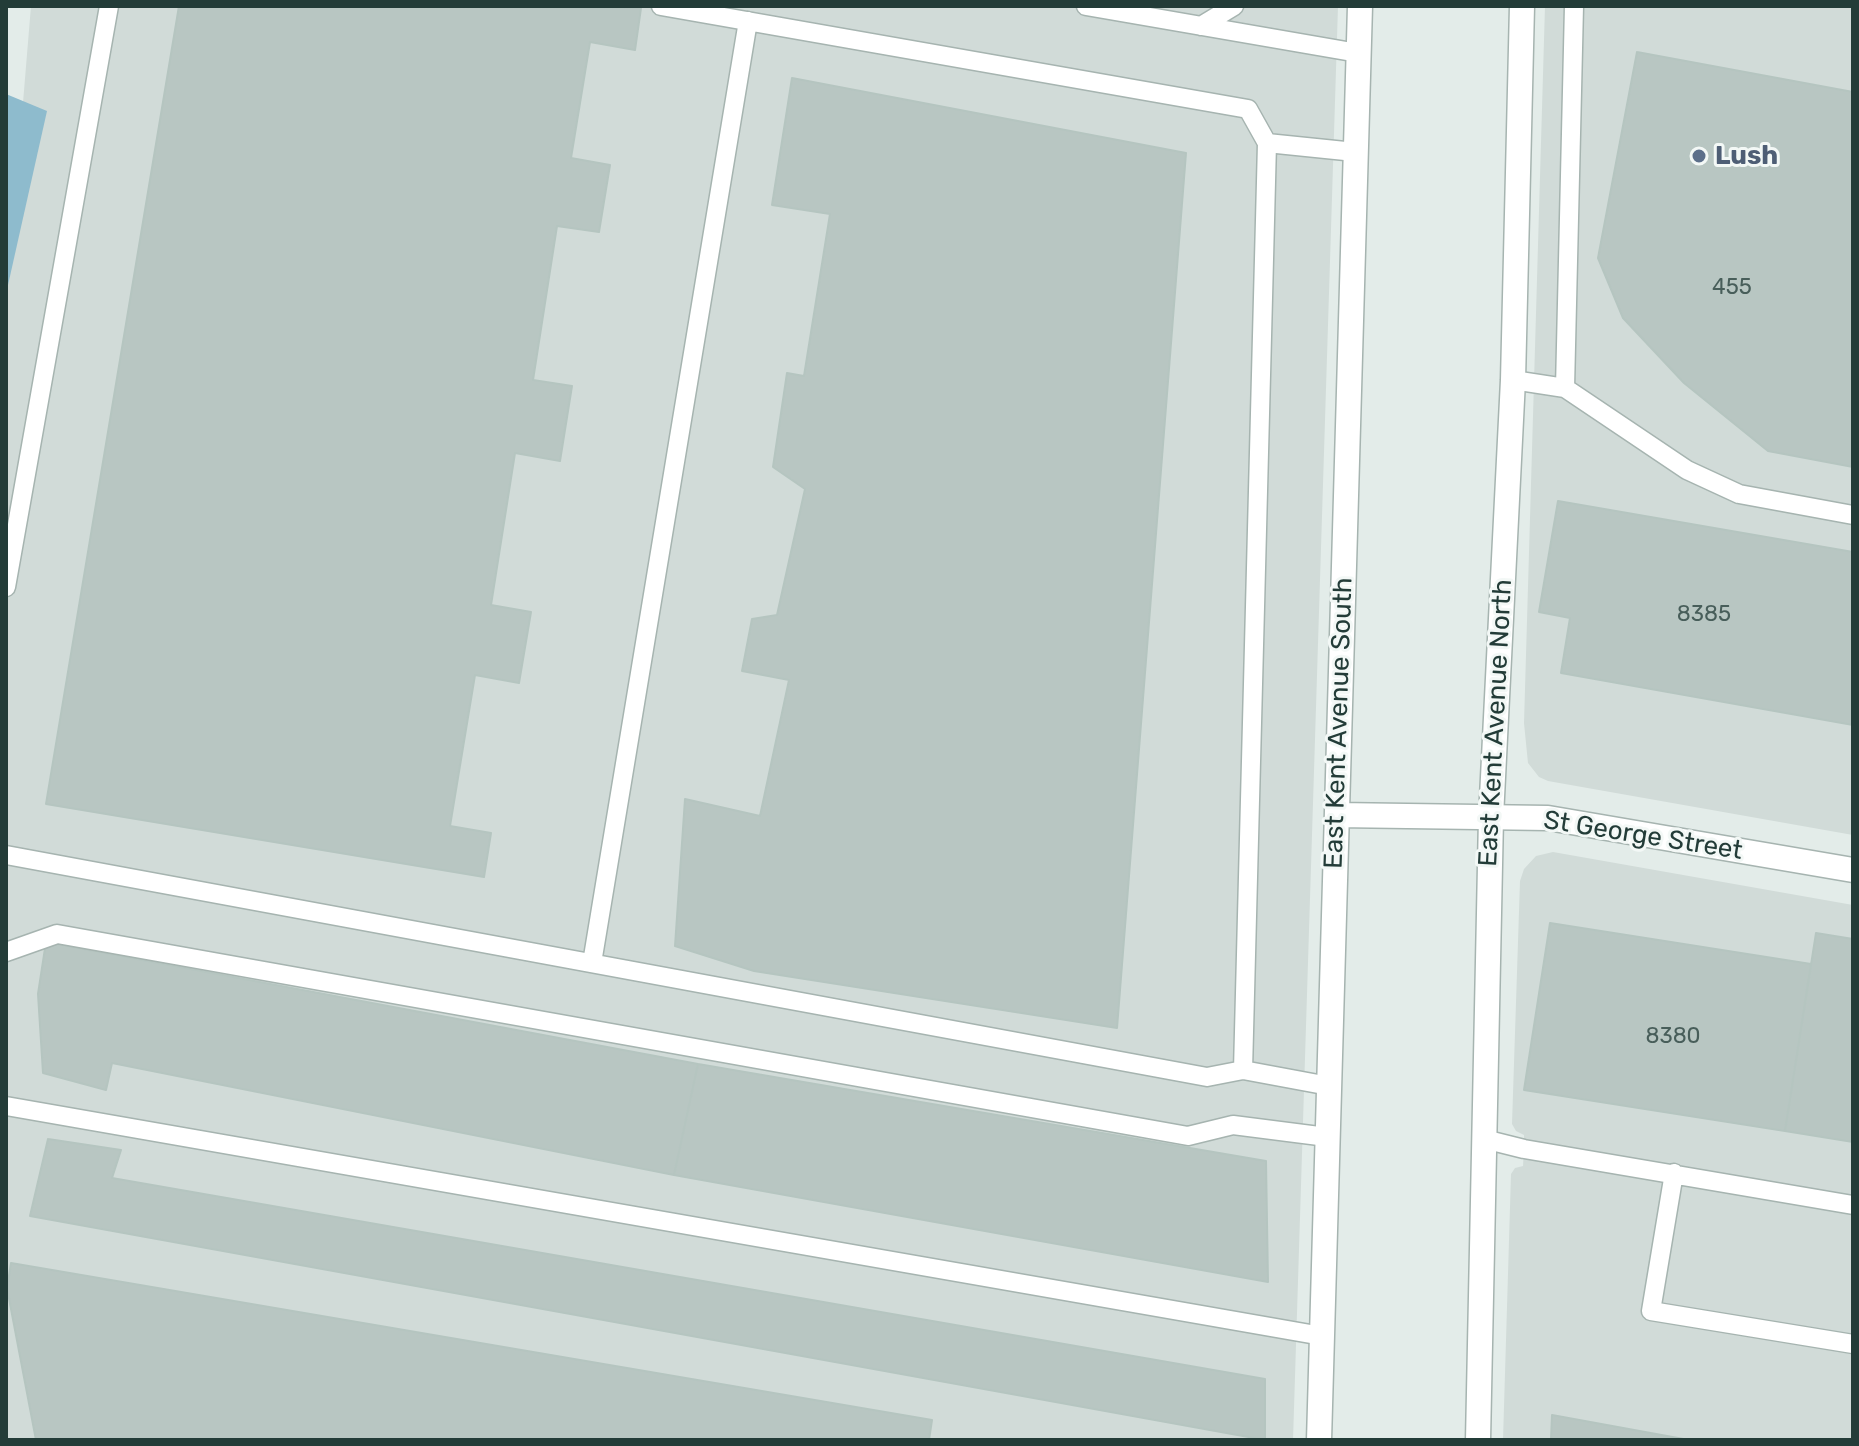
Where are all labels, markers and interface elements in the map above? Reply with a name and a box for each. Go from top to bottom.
place label: Lush [1715,140,1778,172]
marker: Lush [1690,147,1708,165]
house number: 455 [1712,275,1752,301]
street label: East Kent Avenue South [1318,577,1360,869]
street label: East Kent Avenue North [1473,579,1519,867]
house number: 8385 [1677,602,1731,628]
street label: St George Street [1541,805,1745,867]
house number: 8380 [1645,1024,1701,1050]

